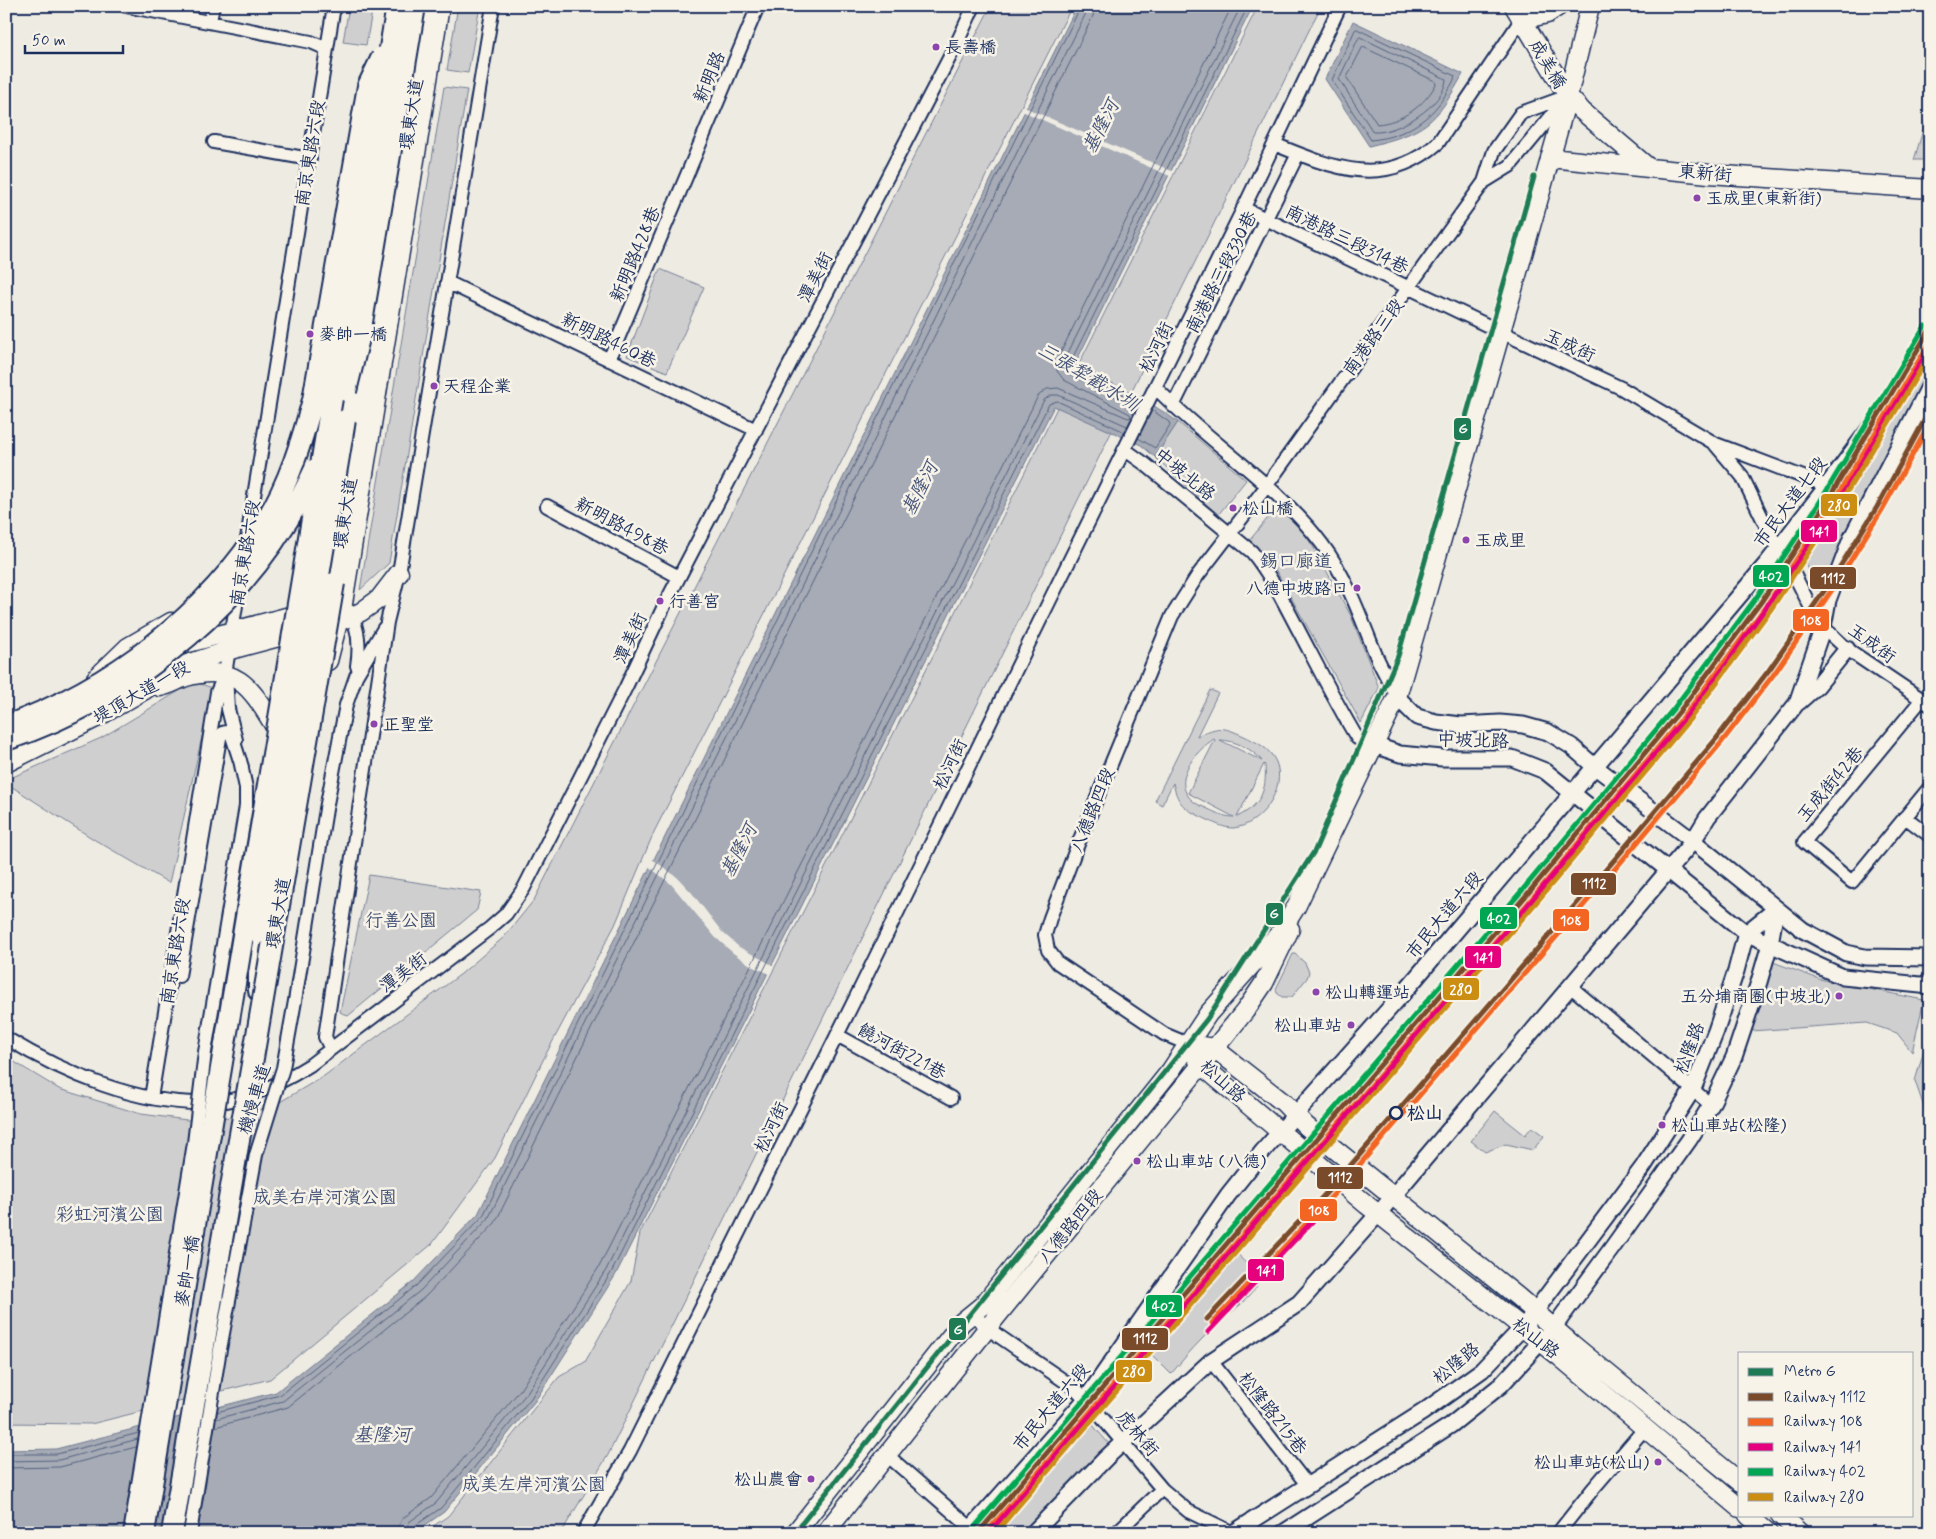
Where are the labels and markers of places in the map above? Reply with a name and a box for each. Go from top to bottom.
place label: 長壽橋 [945,37,996,59]
marker: 長壽橋 [931,42,941,52]
place label: 玉成里(東新街) [1706,188,1821,210]
marker: 玉成里(東新街) [1692,193,1702,203]
place label: 麥帥一橋 [319,324,387,346]
marker: 麥帥一橋 [305,329,315,339]
place label: 天程企業 [443,376,511,398]
marker: 天程企業 [429,381,439,391]
place label: 松山橋 [1242,498,1293,520]
marker: 松山橋 [1228,503,1238,513]
place label: 玉成里 [1475,530,1526,552]
marker: 玉成里 [1461,535,1471,545]
place label: 八德中坡路口 [1246,578,1348,600]
marker: 八德中坡路口 [1352,583,1362,593]
place label: 行善宮 [669,591,720,613]
marker: 行善宮 [655,596,665,606]
place label: 正聖堂 [383,714,434,736]
marker: 正聖堂 [369,719,379,729]
place label: 松山轉運站 [1325,982,1410,1004]
place label: 五分埔商圈(中坡北) [1681,986,1830,1008]
marker: 松山轉運站 [1311,987,1321,997]
marker: 五分埔商圈(中坡北) [1834,991,1844,1001]
place label: 松山車站 [1274,1015,1342,1037]
marker: 松山車站 [1346,1020,1356,1030]
place label: 松山 [1407,1102,1443,1126]
marker: 松山 [1389,1106,1403,1120]
place label: 松山車站(松隆) [1671,1115,1786,1137]
marker: 松山車站(松隆) [1657,1120,1667,1130]
place label: 松山車站 (八德) [1146,1151,1266,1173]
marker: 松山車站 (八德) [1132,1156,1142,1166]
place label: 松山車站(松山) [1534,1452,1649,1474]
marker: 松山車站(松山) [1653,1457,1663,1467]
place label: 松山農會 [734,1469,802,1491]
marker: 松山農會 [806,1474,816,1484]

